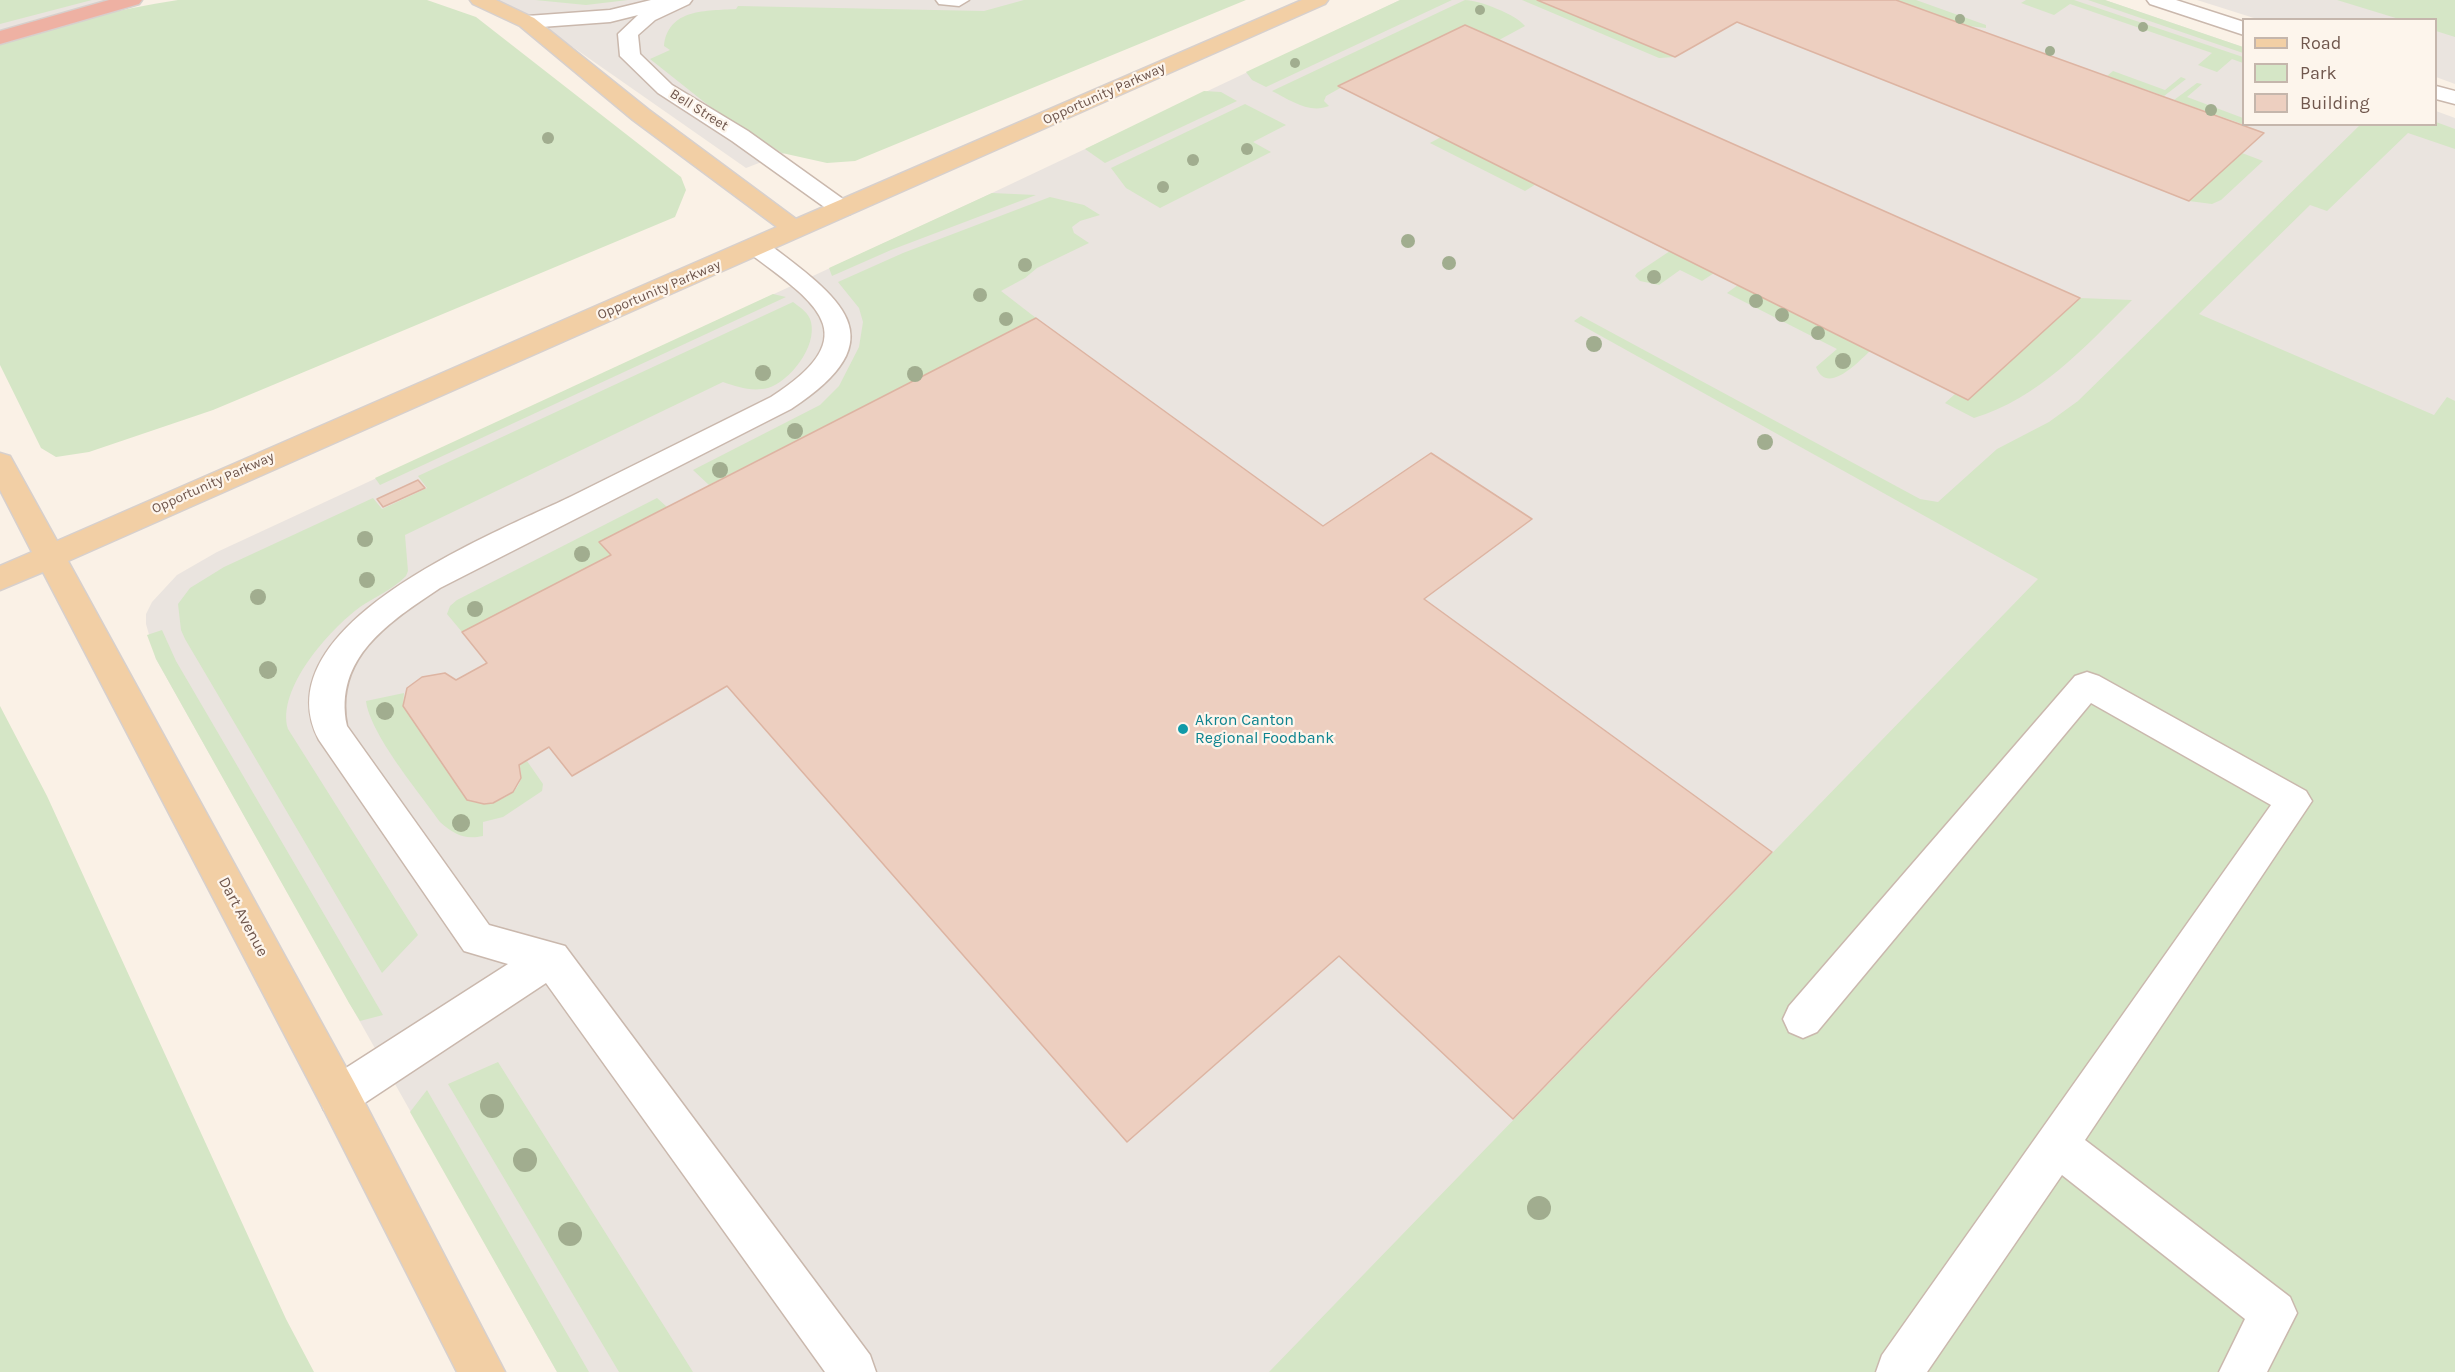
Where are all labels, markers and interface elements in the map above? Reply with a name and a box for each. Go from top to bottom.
legend [2242,18,2437,126]
text: Road [2300,32,2341,54]
street label: Opportunity Parkway [1040,59,1168,129]
text: Park [2300,62,2337,84]
street label: Bell Street [667,86,731,134]
text: Building [2300,92,2370,114]
street label: Opportunity Parkway [595,256,723,324]
street label: Opportunity Parkway [149,448,277,518]
place label: Akron Canton Regional Foodbank [1195,710,1334,748]
marker: Akron Canton Regional Foodbank [1176,722,1190,736]
street label: Dart Avenue [214,874,272,960]

